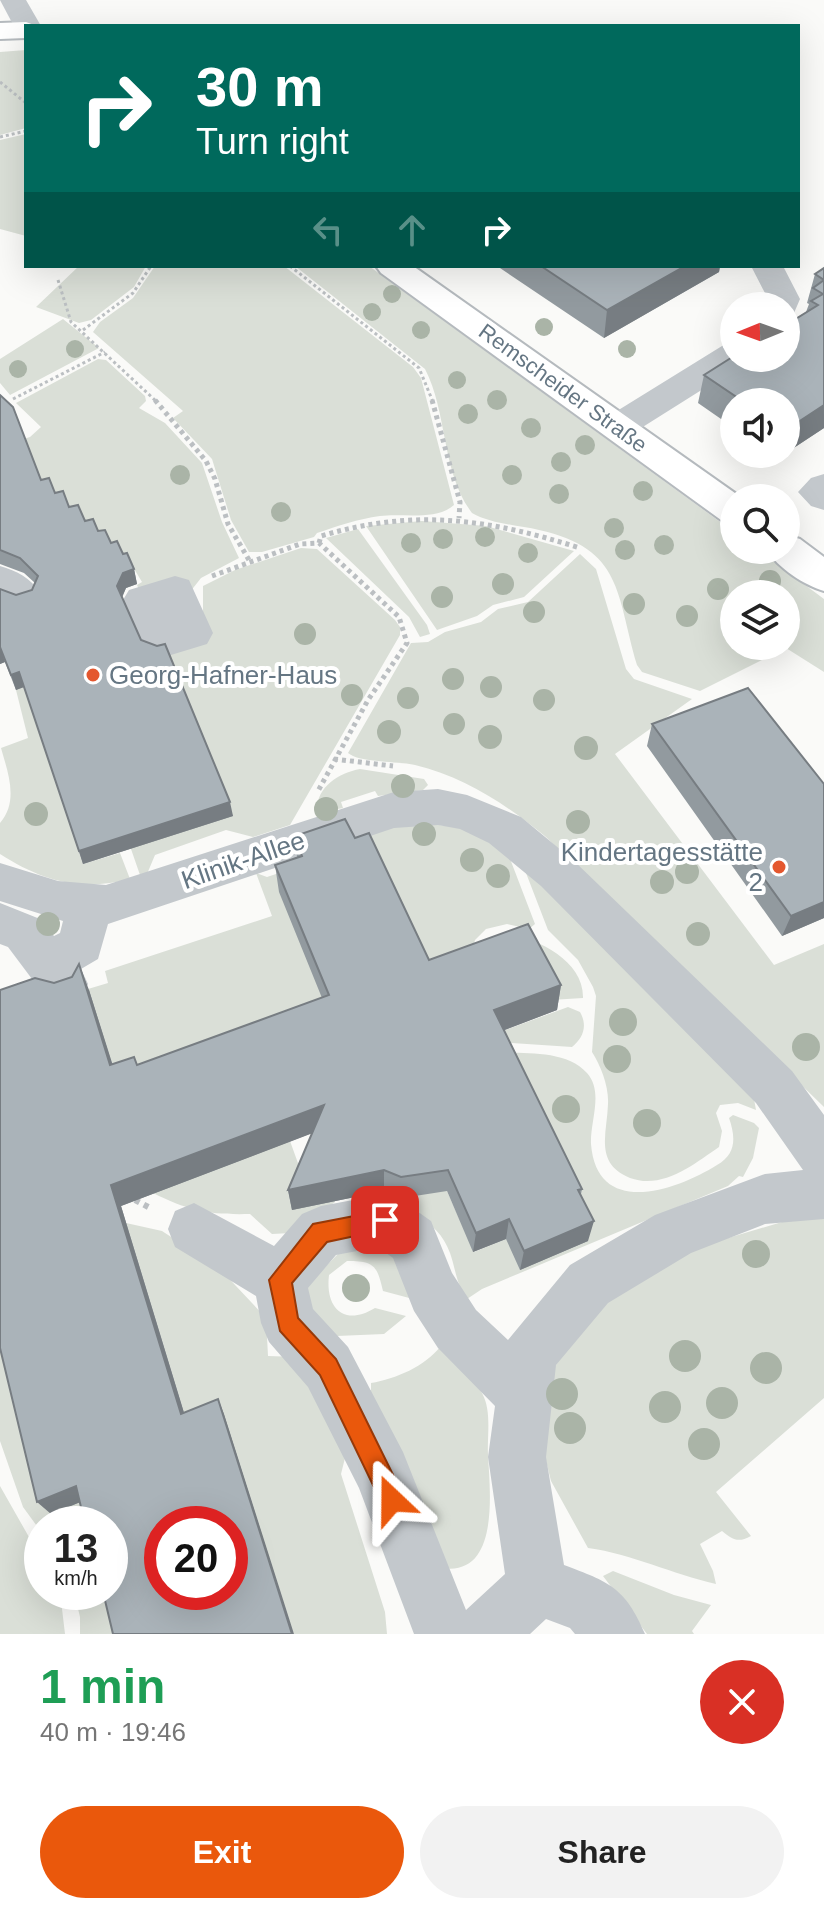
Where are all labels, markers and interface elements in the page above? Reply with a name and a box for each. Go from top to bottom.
text: 30 m [196,55,324,118]
icon: right [64,56,168,160]
text: Turn right [196,121,349,162]
icon: left [306,208,350,252]
icon: ahead [390,208,434,252]
icon: right [474,208,518,252]
north arrow [720,292,800,372]
map controls [720,292,800,660]
street label: Remscheider Straße [474,319,652,457]
button: sound [720,388,800,468]
button: search [720,484,800,564]
button: layers [720,580,800,660]
place label: Georg-Hafner-Haus [109,660,337,690]
marker: Georg-Hafner-Haus [84,666,102,684]
street label: Klinik-Allee [177,825,309,895]
place label: Kindertagesstätte 2 [561,837,763,897]
marker: Kindertagesstätte 2 [770,858,788,876]
pin [351,1186,419,1254]
icon: arrive [363,1198,407,1242]
position arrow [350,1458,434,1542]
speed limit sign: 20 [144,1506,248,1610]
text: 13 [54,1526,98,1570]
text: km/h [54,1567,98,1589]
text: 1 min [40,1660,165,1713]
button: close [700,1660,784,1744]
text: 40 m · 19:46 [40,1717,186,1747]
button: Exit [40,1806,404,1898]
button: Share [420,1806,784,1898]

